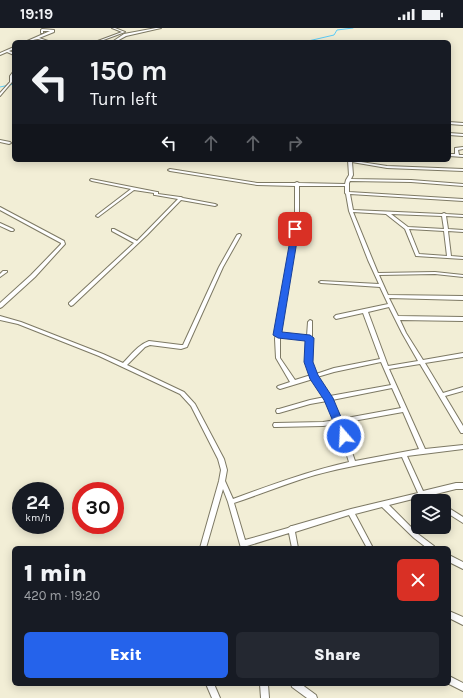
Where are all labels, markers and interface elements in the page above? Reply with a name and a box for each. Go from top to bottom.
text: 19:19 [20,5,53,23]
text: 150 m [90,54,168,87]
icon: left [24,56,76,108]
text: Turn left [90,88,158,110]
icon: left [158,132,180,154]
icon: ahead [200,132,222,154]
icon: ahead [242,132,264,154]
icon: right [284,132,306,154]
pin [278,212,312,246]
icon: arrive [284,218,306,240]
position arrow [323,415,365,457]
speed limit sign: 30 [72,482,124,534]
text: 24 [26,491,50,514]
map controls [411,494,451,534]
button: layers [411,494,451,534]
text: km/h [25,512,51,524]
text: 1 min [24,559,87,587]
button: close [397,559,439,601]
text: 420 m · 19:20 [24,588,100,603]
button: Exit [24,632,228,678]
button: Share [236,632,439,678]

